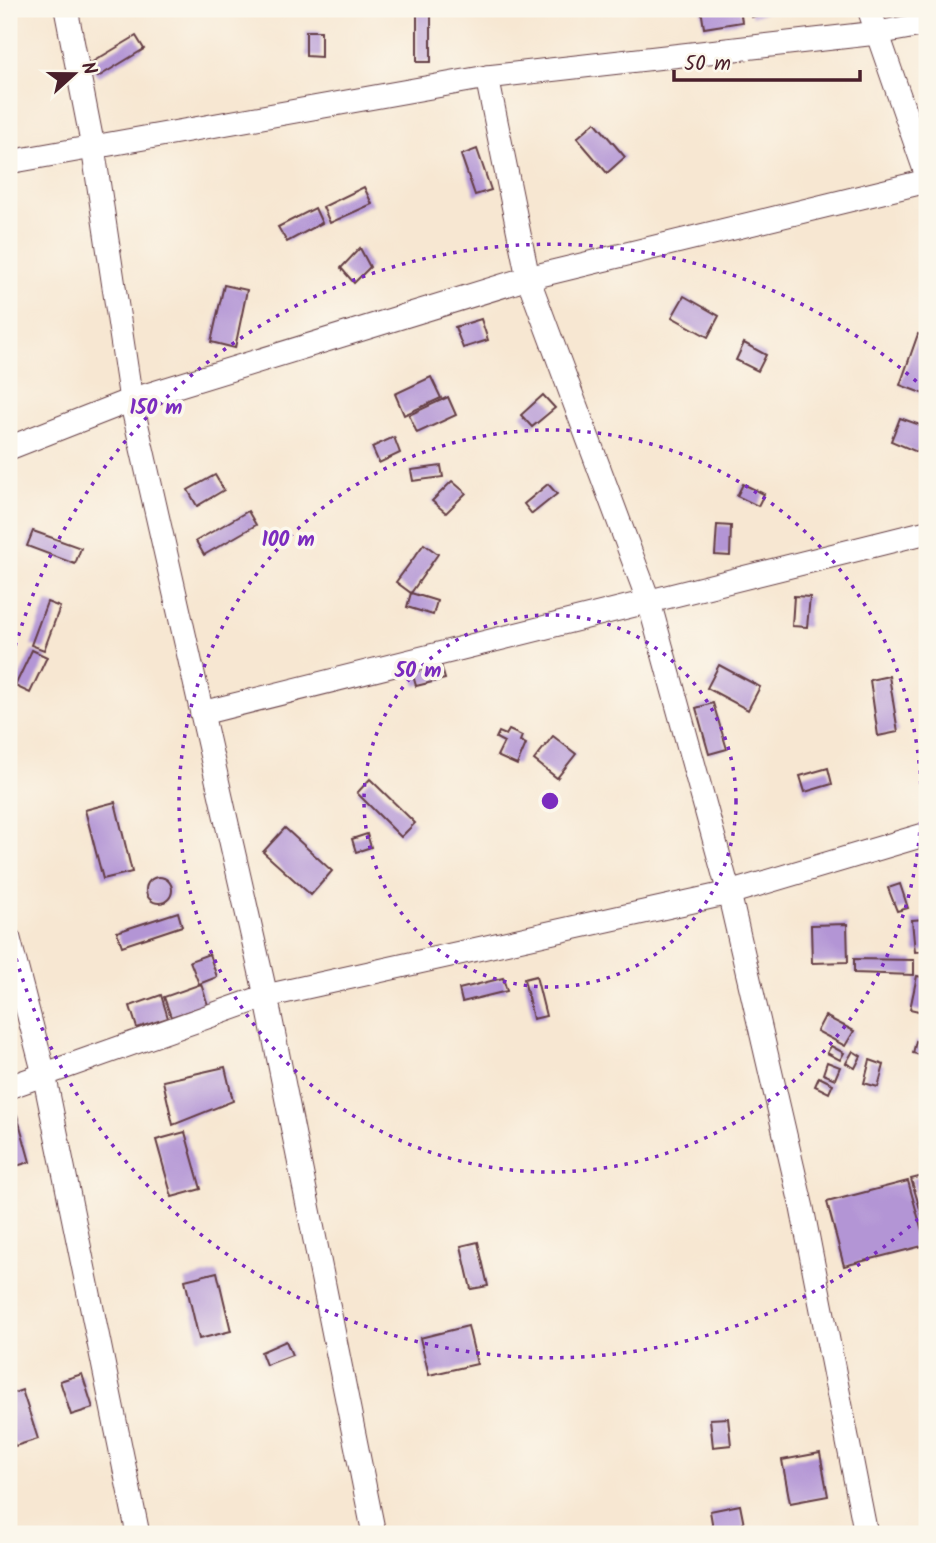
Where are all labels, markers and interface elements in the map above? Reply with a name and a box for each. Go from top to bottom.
north arrow [38,38,108,108]
scale bar [674,38,859,82]
text: 50 m [684,48,731,81]
text: N [72,58,104,80]
text: 150 m [129,392,183,425]
text: 100 m [261,524,315,557]
text: 50 m [394,655,441,688]
centre of rings [538,789,562,813]

